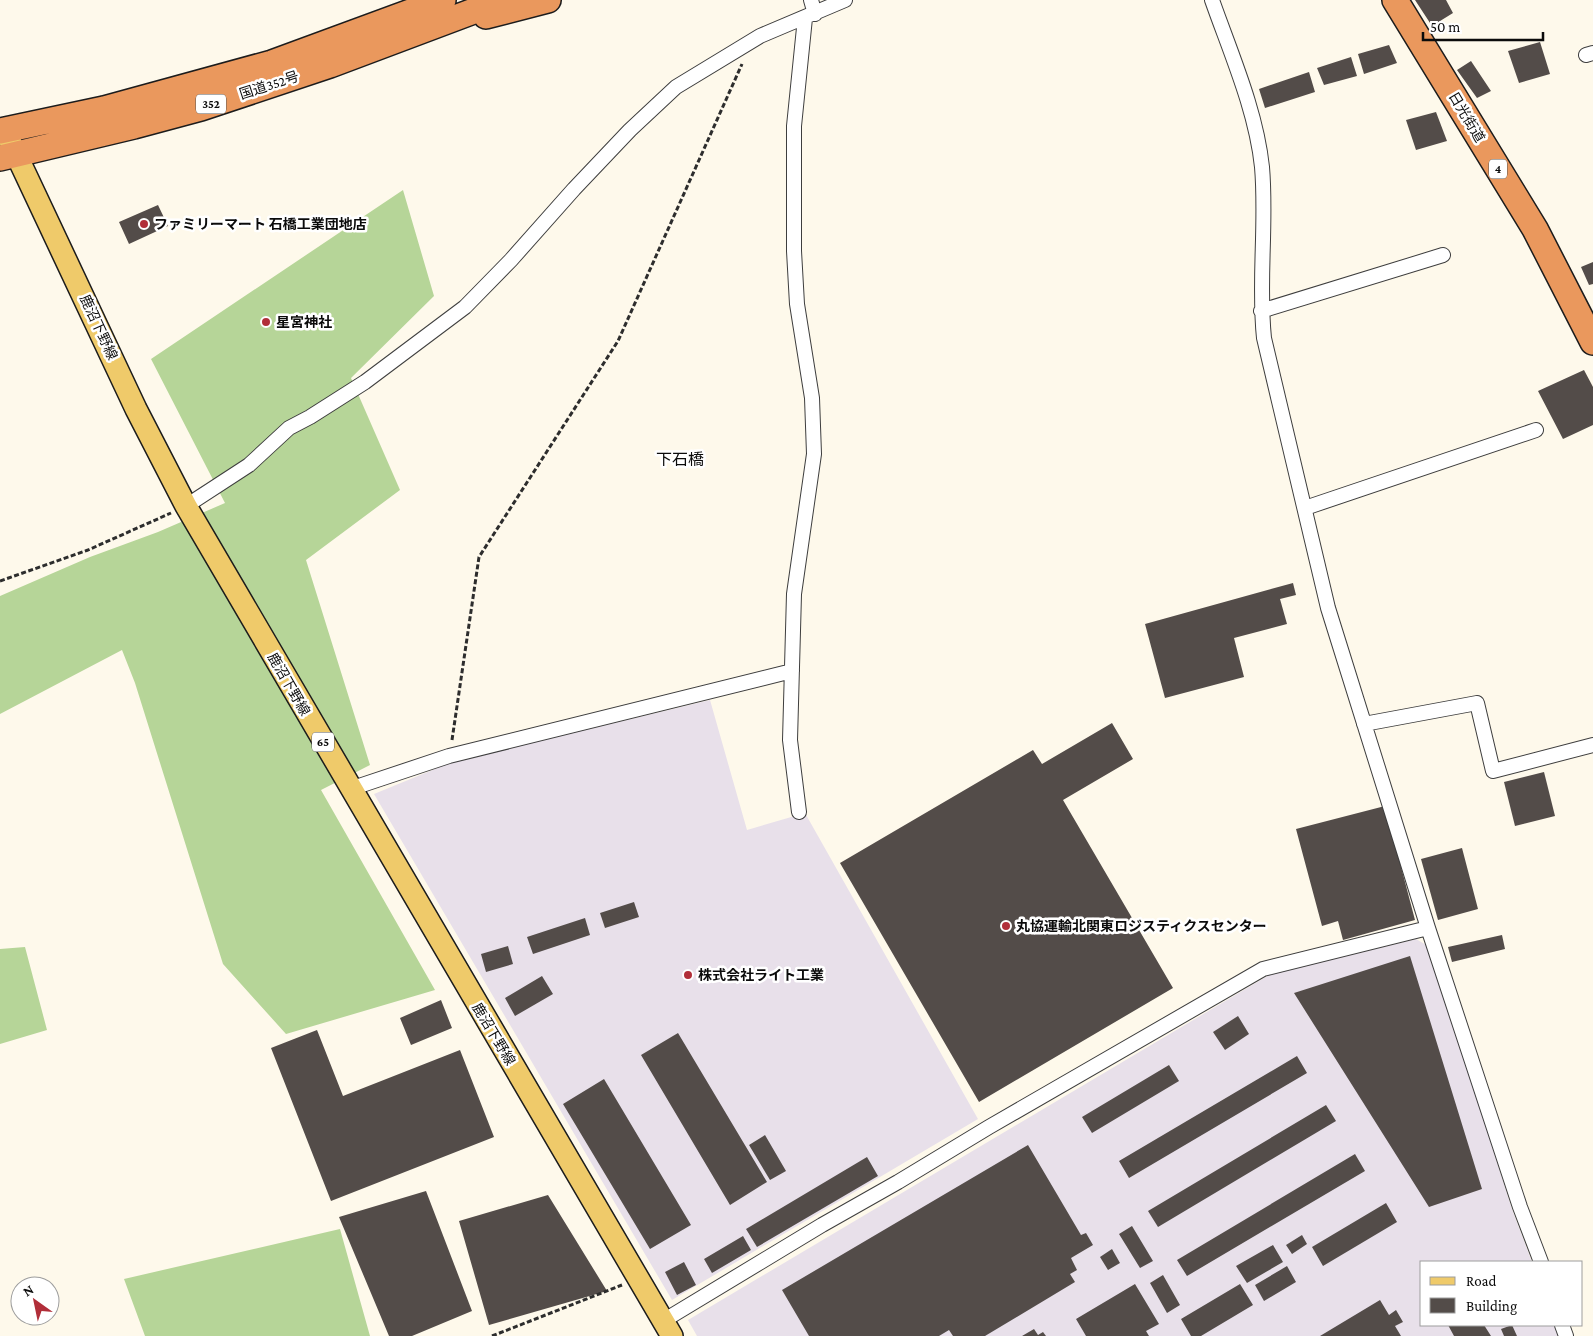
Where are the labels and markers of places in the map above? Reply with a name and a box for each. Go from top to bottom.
place label: ファミリーマート 石橋工業団地店 [154,216,367,232]
marker: ファミリーマート 石橋工業団地店 [138,218,150,230]
place label: 星宮神社 [276,314,332,330]
marker: 星宮神社 [260,316,272,328]
place label: 丸協運輸北関東ロジスティクスセンター [1016,918,1267,934]
marker: 丸協運輸北関東ロジスティクスセンター [1000,920,1012,932]
place label: 株式会社ライト工業 [698,967,824,983]
marker: 株式会社ライト工業 [682,969,694,981]

